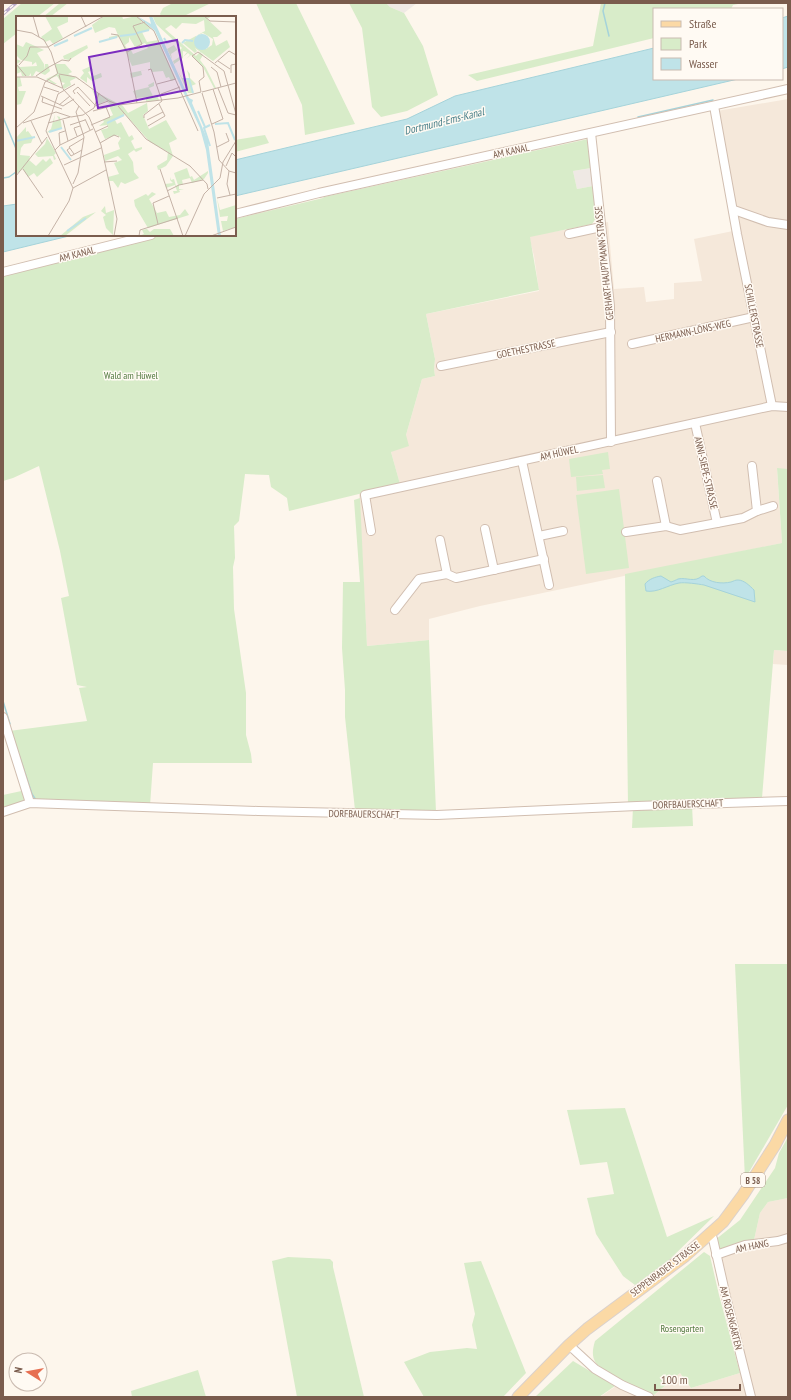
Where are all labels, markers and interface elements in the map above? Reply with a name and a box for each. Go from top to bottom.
legend [653,8,783,80]
inset map [16,16,236,236]
text: Straße [689,16,716,31]
text: Park [689,36,707,51]
text: Wasser [689,56,719,71]
water label: Dortmund-Ems-Kanal [403,104,487,138]
street label: AM KANAL [492,141,531,161]
street label: GERHART-HAUPTMANN-STRASSE [592,205,616,321]
street label: AM KANAL [58,243,97,265]
street label: SCHILLERSTRASSE [741,283,767,349]
street label: HERMANN-LÖNS-WEG [654,317,732,345]
street label: GOETHESTRASSE [495,336,557,362]
park label: Wald am Hüwel [104,369,159,382]
street label: ANNI-SIEPE-STRASSE [691,435,721,511]
street label: AM HÜWEL [539,442,580,463]
street label: DORFBAUERSCHAFT [652,796,724,812]
street label: DORFBAUERSCHAFT [328,807,400,821]
road number: B 58 [741,1173,765,1187]
street label: AM HANG [734,1236,770,1256]
street label: SEPPENRADER STRASSE [628,1239,702,1299]
street label: AM ROSENGARTEN [717,1285,745,1351]
park label: Rosengarten [660,1322,704,1335]
north arrow [8,1352,48,1392]
text: N [11,1366,26,1374]
scale bar [655,1366,740,1392]
text: 100 m [661,1372,688,1387]

